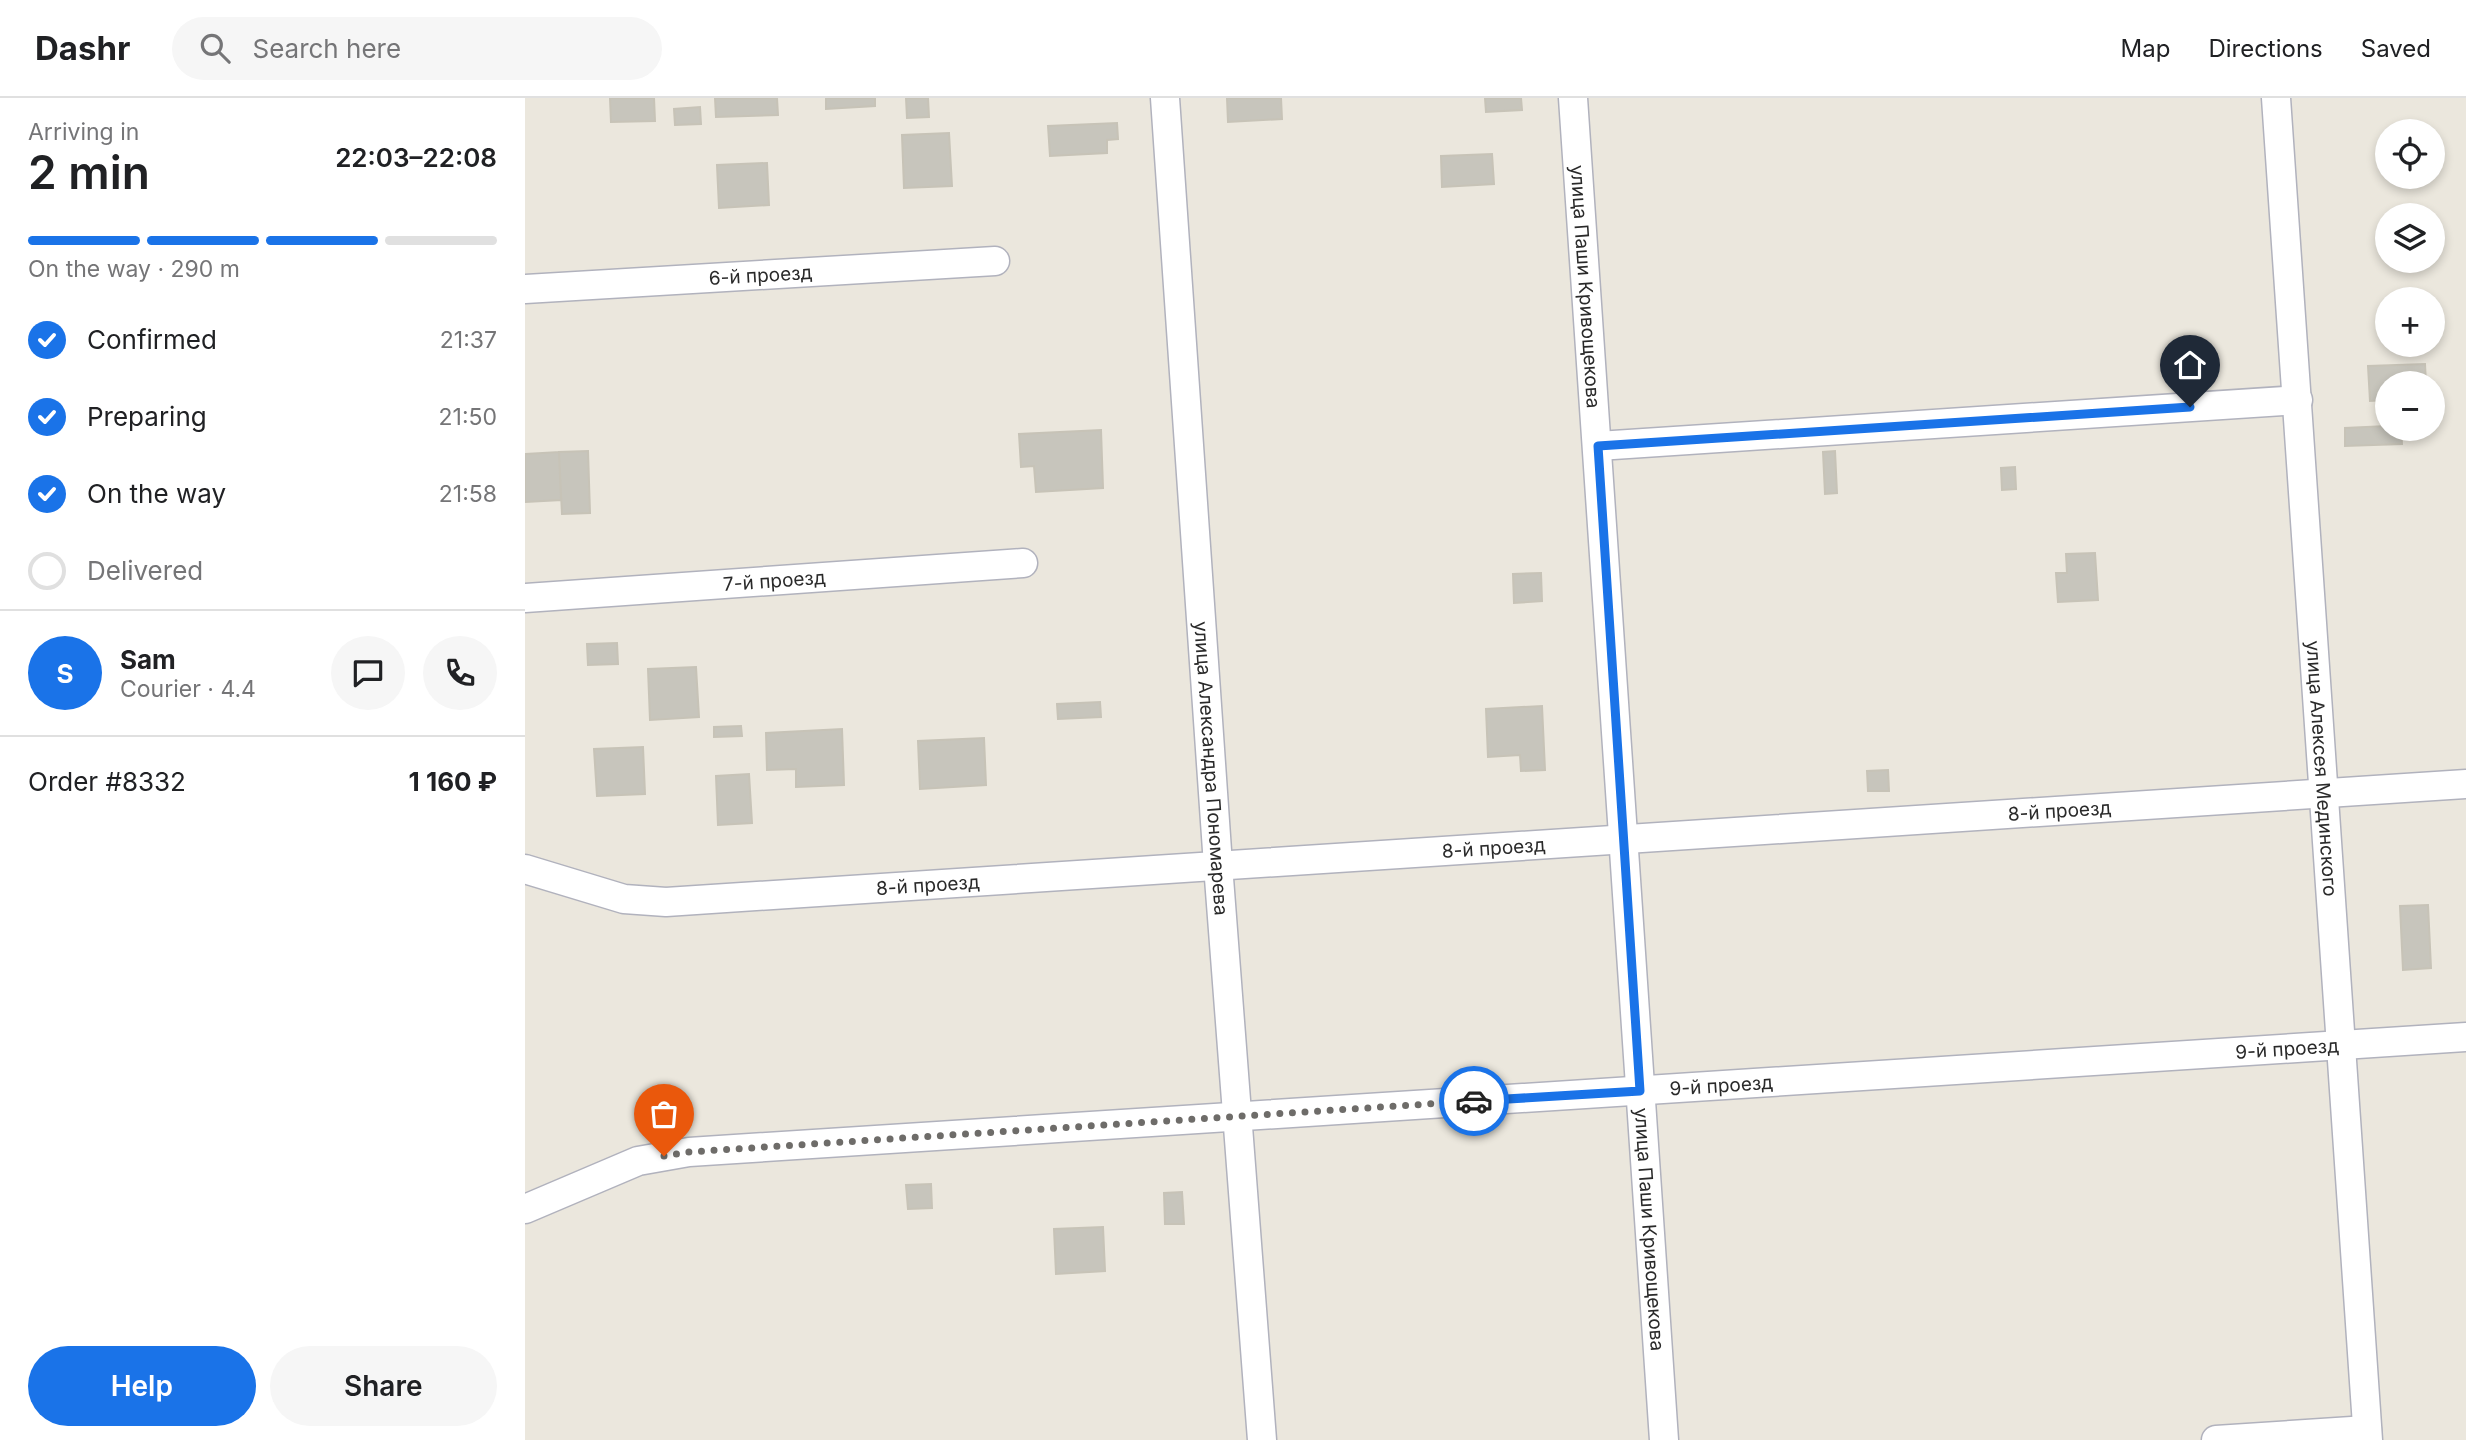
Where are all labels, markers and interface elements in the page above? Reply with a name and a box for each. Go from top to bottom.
search box [172,17,662,80]
text: Dashr [35,28,130,68]
icon: search [196,29,234,67]
text: Search here [252,33,401,64]
text: Map [2121,34,2170,63]
text: Directions [2208,34,2323,63]
text: Saved [2361,34,2431,63]
text: Arriving in [28,118,139,146]
map controls [2375,119,2445,441]
button: locate [2375,119,2445,189]
text: 22:03–22:08 [335,142,497,173]
text: 2 min [28,144,150,200]
street label: улица Паши Кривощекова [1566,164,1605,409]
button: layers [2375,203,2445,273]
text: On the way · 290 m [28,255,240,283]
street label: 6-й проезд [708,261,813,290]
button: + [2375,287,2445,357]
icon: check [28,321,66,359]
text: Confirmed [87,324,217,355]
text: 21:37 [440,326,497,354]
pin [2160,335,2220,407]
icon: home [2171,346,2209,384]
button: − [2375,371,2445,441]
icon: check [28,398,66,436]
text: Preparing [87,401,207,432]
text: 21:50 [439,403,497,431]
icon: check [28,475,66,513]
text: On the way [87,478,226,509]
text: 21:58 [439,480,497,508]
text: Delivered [87,555,203,586]
street label: 7-й проезд [722,566,827,596]
street label: улица Александра Пономарева [1189,621,1233,916]
button: chat [331,636,405,710]
button: phone [423,636,497,710]
street label: улица Алексея Мединского [2301,640,2342,897]
text: Sam [120,644,176,675]
text: S [56,658,74,689]
text: Courier · 4.4 [120,675,256,703]
text: Order #8332 [28,766,186,797]
text: 1 160 ₽ [409,766,497,797]
street label: 8-й проезд [2007,796,2112,826]
street label: 8-й проезд [1441,833,1546,863]
street label: 8-й проезд [875,870,980,900]
street label: 9-й проезд [2235,1034,2340,1064]
courier [1439,1066,1509,1136]
street label: 9-й проезд [1669,1071,1774,1101]
icon: car [1455,1082,1493,1120]
pin [634,1084,694,1156]
icon: bag [645,1095,683,1133]
street label: улица Паши Кривощекова [1630,1107,1669,1352]
button: Help [28,1346,256,1426]
button: Share [270,1346,497,1426]

